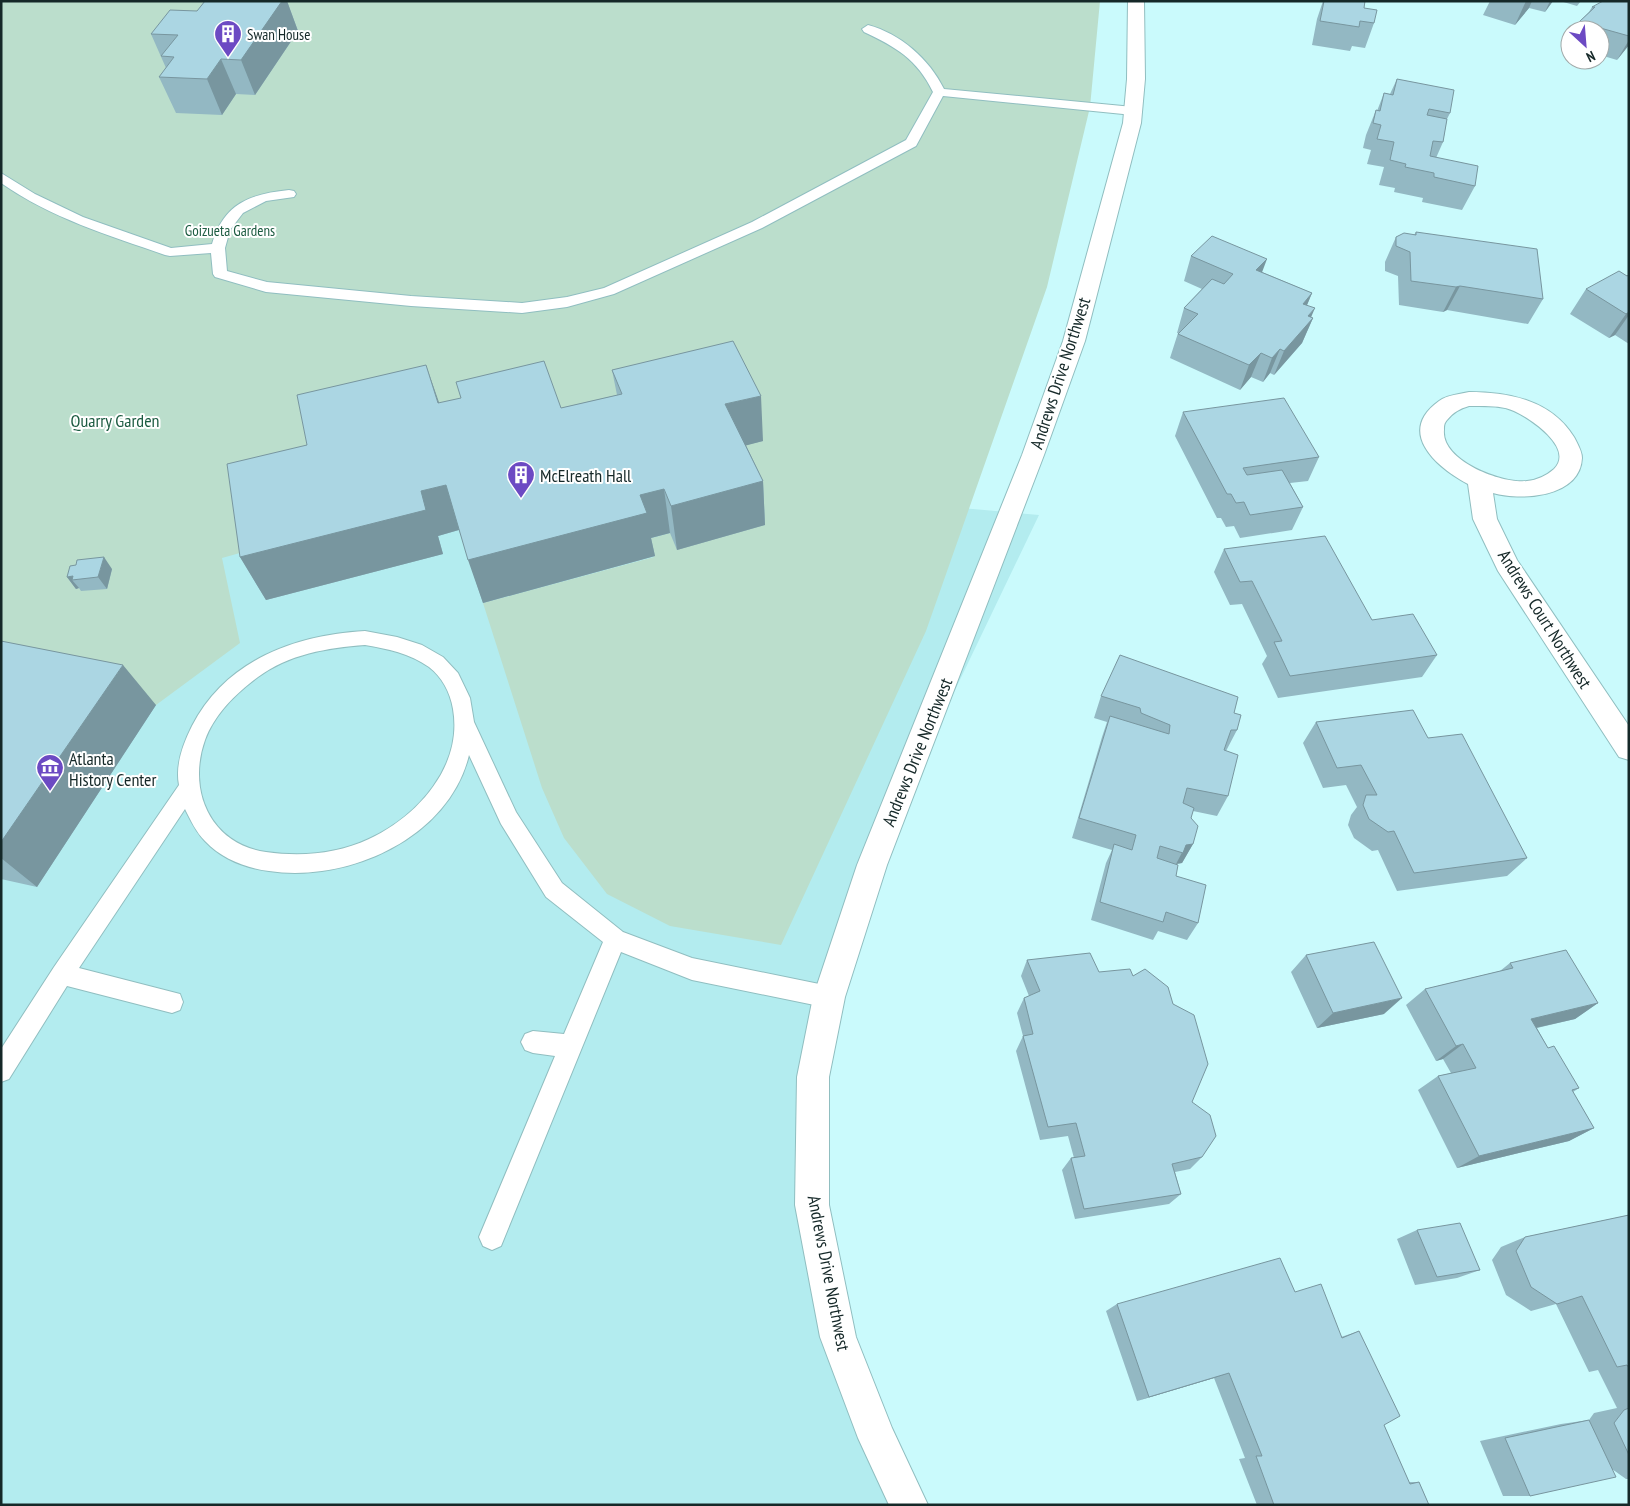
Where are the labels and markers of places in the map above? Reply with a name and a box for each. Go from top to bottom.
building icon: Swan House [213,19,243,58]
place label: Swan House [247,25,310,44]
building icon: McElreath Hall [506,460,536,499]
place label: McElreath Hall [540,464,632,487]
place label: Atlanta History Center [69,747,157,791]
museum icon: Atlanta History Center [35,753,65,792]

